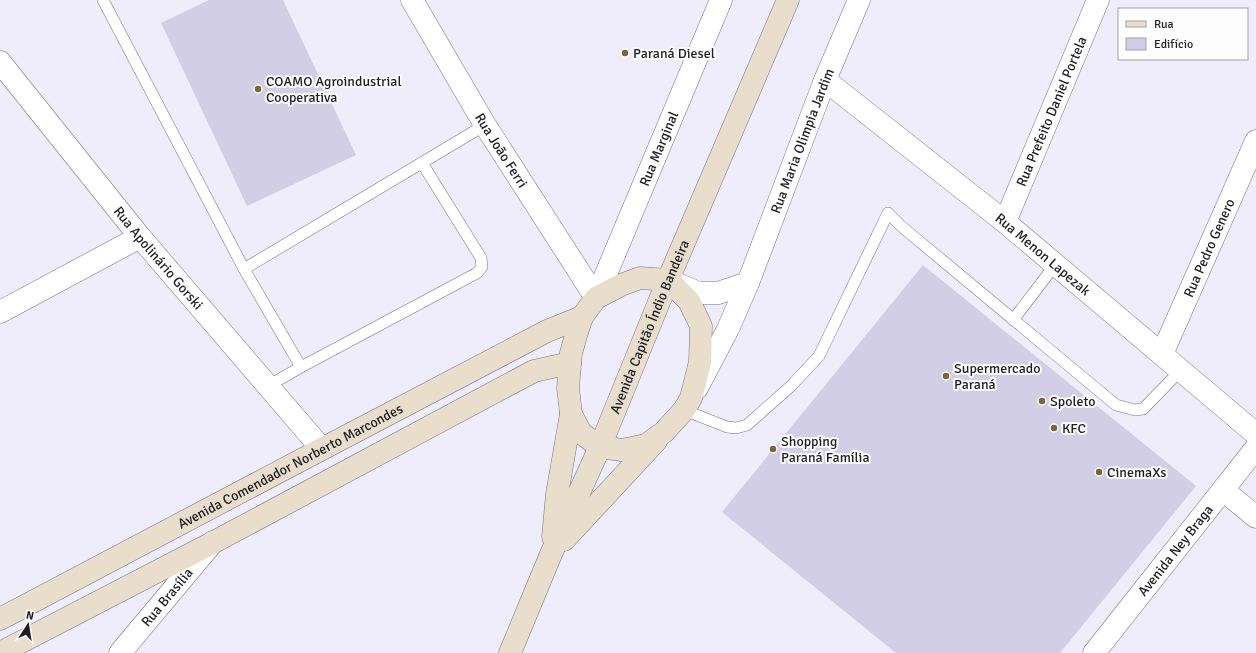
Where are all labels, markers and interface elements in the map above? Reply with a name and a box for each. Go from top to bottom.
legend [1118,8,1248,60]
text: Rua [1154,17,1174,32]
street label: Rua Prefeito Daniel Portela [1013,34,1091,189]
text: Edifício [1154,37,1193,52]
place label: Paraná Diesel [633,45,715,62]
marker: Paraná Diesel [620,48,630,58]
street label: Rua Maria Olimpia Jardim [767,66,838,216]
place label: COAMO Agroindustrial Cooperativa [266,73,402,106]
marker: COAMO Agroindustrial Cooperativa [253,84,263,94]
street label: Rua Marginal [636,109,682,189]
street label: Rua João Ferri [471,110,531,191]
street label: Rua Pedro Genero [1180,196,1238,300]
street label: Rua Apolinário Gorski [110,203,206,313]
street label: Rua Menon Lapezak [992,210,1094,299]
street label: Avenida Capitão Índio Bandeira [607,237,693,416]
place label: Supermercado Paraná [954,360,1040,393]
marker: Supermercado Paraná [941,371,951,381]
place label: Spoleto [1050,393,1096,410]
marker: Spoleto [1037,396,1047,406]
street label: Avenida Comendador Norberto Marcondes [175,400,406,533]
place label: KFC [1062,420,1086,437]
marker: KFC [1049,423,1059,433]
place label: Shopping Paraná Família [781,433,870,466]
marker: Shopping Paraná Família [768,444,778,454]
place label: CinemaXs [1107,464,1167,481]
marker: CinemaXs [1094,467,1104,477]
street label: Avenida Ney Braga [1134,502,1217,600]
street label: Rua Brasília [138,565,197,630]
north arrow [8,605,48,645]
text: N [25,609,35,623]

